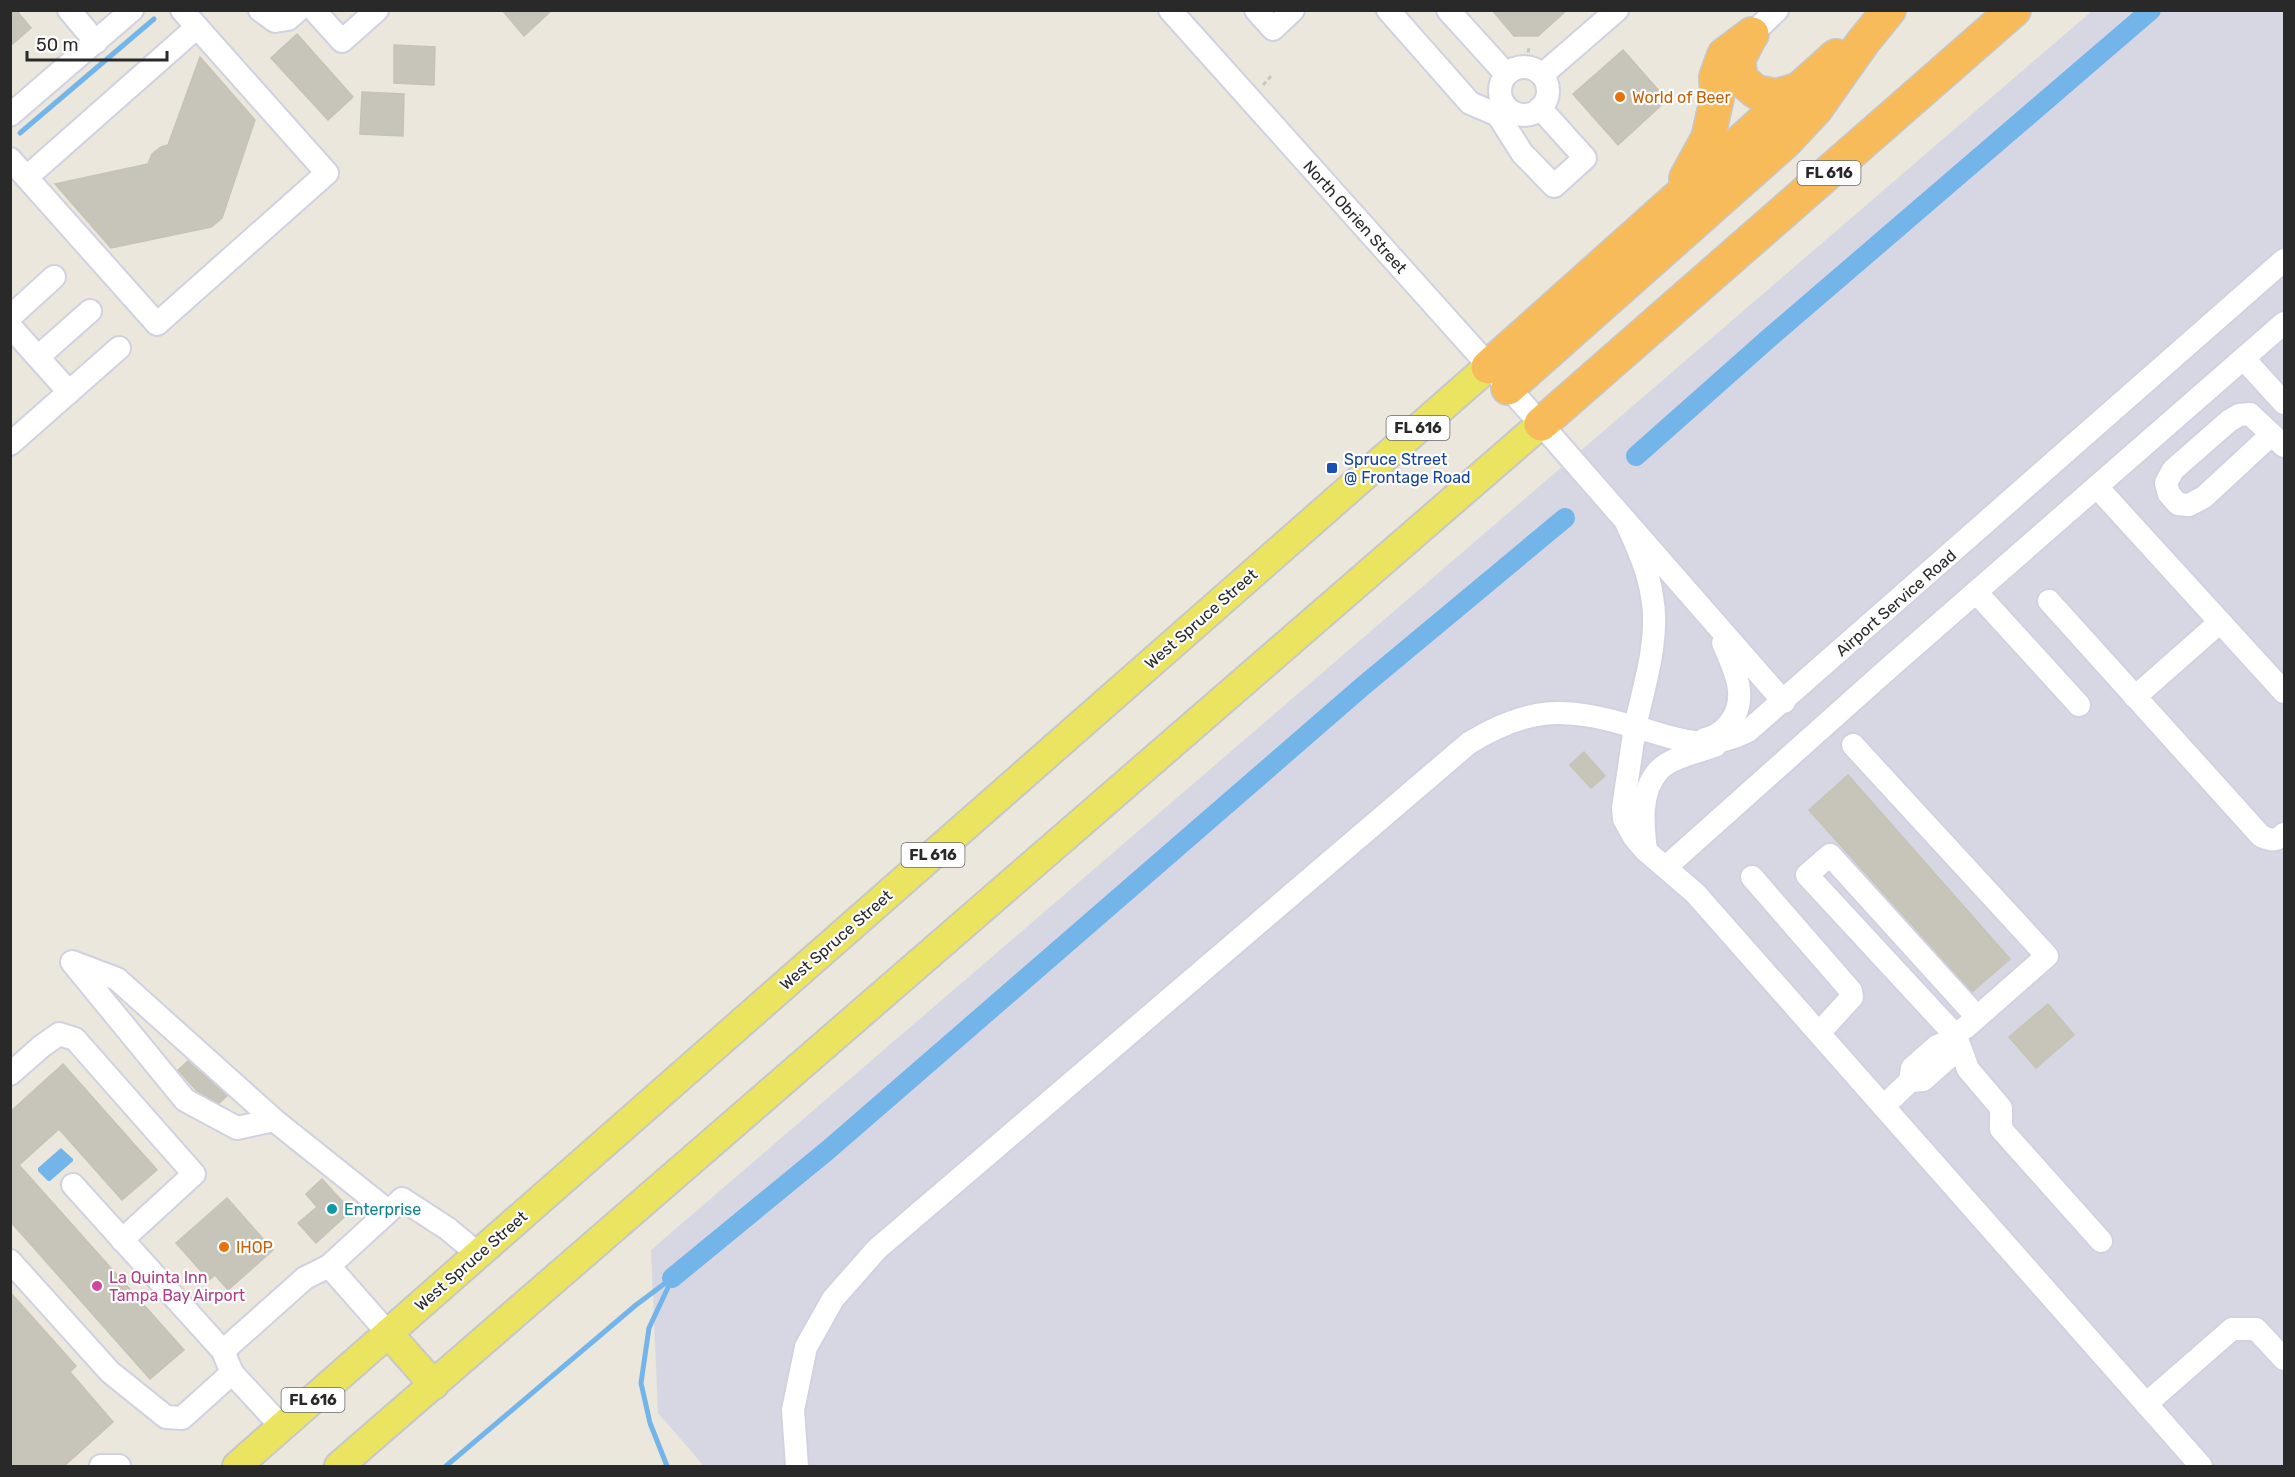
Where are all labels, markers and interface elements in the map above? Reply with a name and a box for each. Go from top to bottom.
scale bar [27,24,166,62]
text: 50 m [36,34,79,56]
place label: World of Beer [1632,88,1731,107]
marker: World of Beer [1613,90,1627,104]
street label: North Obrien Street [1299,157,1411,277]
road number: FL 616 [1798,161,1860,185]
road number: FL 616 [1386,416,1450,440]
place label: Spruce Street @ Frontage Road [1344,450,1470,487]
marker: Spruce Street @ Frontage Road [1325,461,1339,475]
street label: Airport Service Road [1832,546,1960,660]
street label: West Spruce Street [1141,565,1261,673]
road number: FL 616 [902,843,964,867]
street label: West Spruce Street [776,886,896,994]
place label: Enterprise [344,1200,421,1219]
marker: Enterprise [325,1202,339,1216]
street label: West Spruce Street [411,1207,531,1315]
place label: IHOP [236,1238,273,1257]
marker: IHOP [217,1240,231,1254]
place label: La Quinta Inn Tampa Bay Airport [109,1268,245,1305]
marker: La Quinta Inn Tampa Bay Airport [90,1279,104,1293]
road number: FL 616 [282,1388,344,1412]

